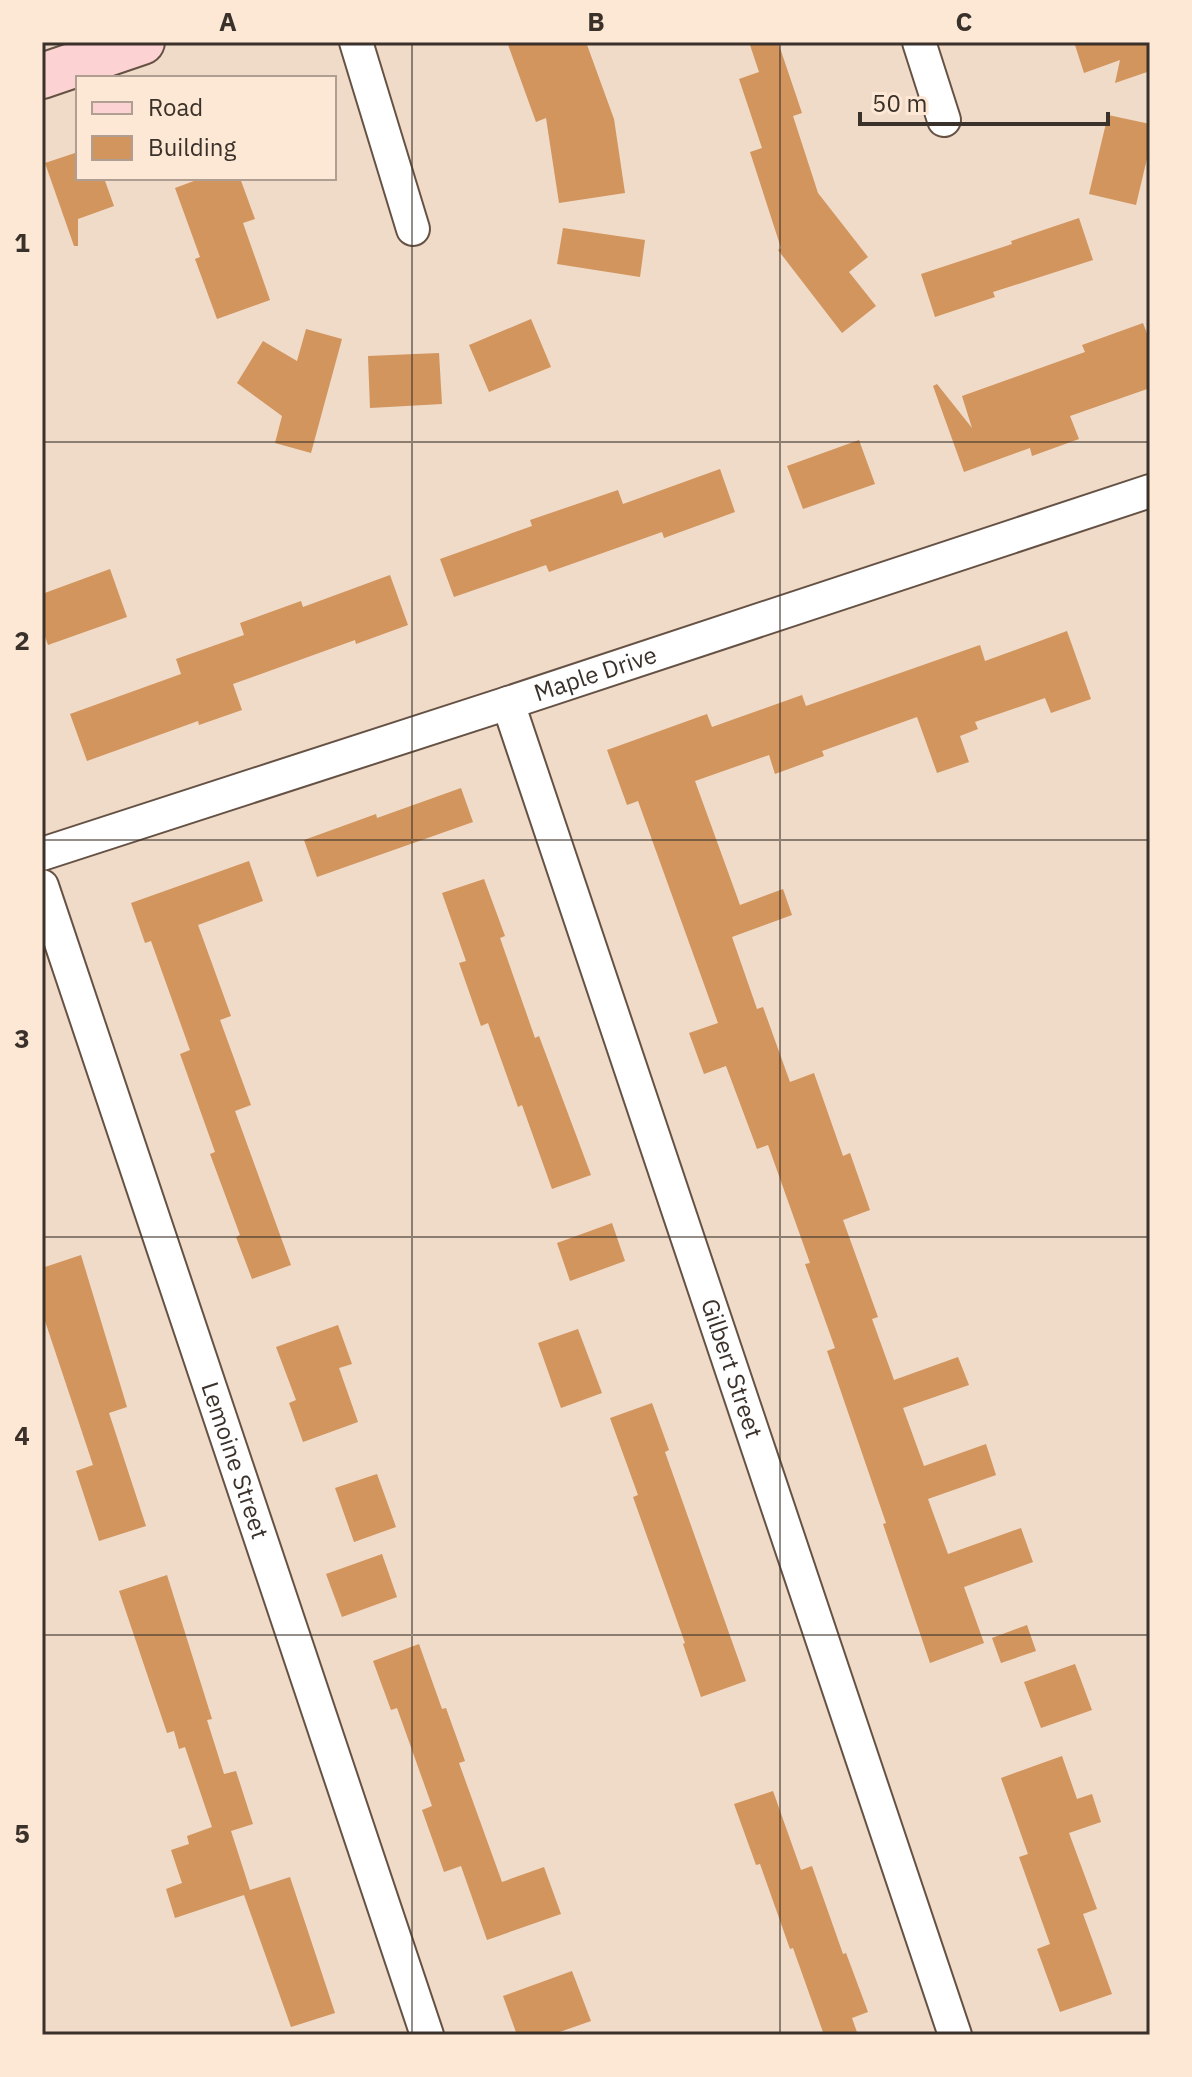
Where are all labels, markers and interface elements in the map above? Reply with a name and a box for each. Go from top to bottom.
text: A [219,4,237,38]
text: B [587,4,605,38]
text: C [956,4,973,38]
legend [76,76,336,180]
scale bar [860,76,1108,126]
text: 50 m [872,87,927,119]
text: Road [148,91,203,123]
text: Building [148,131,236,163]
text: 1 [14,225,30,259]
text: 2 [14,623,30,657]
street label: Maple Drive [530,638,661,708]
text: 3 [14,1021,30,1055]
street label: Gilbert Street [694,1294,771,1442]
street label: Lemoine Street [194,1378,277,1543]
text: 4 [14,1418,30,1452]
text: 5 [14,1816,30,1850]

